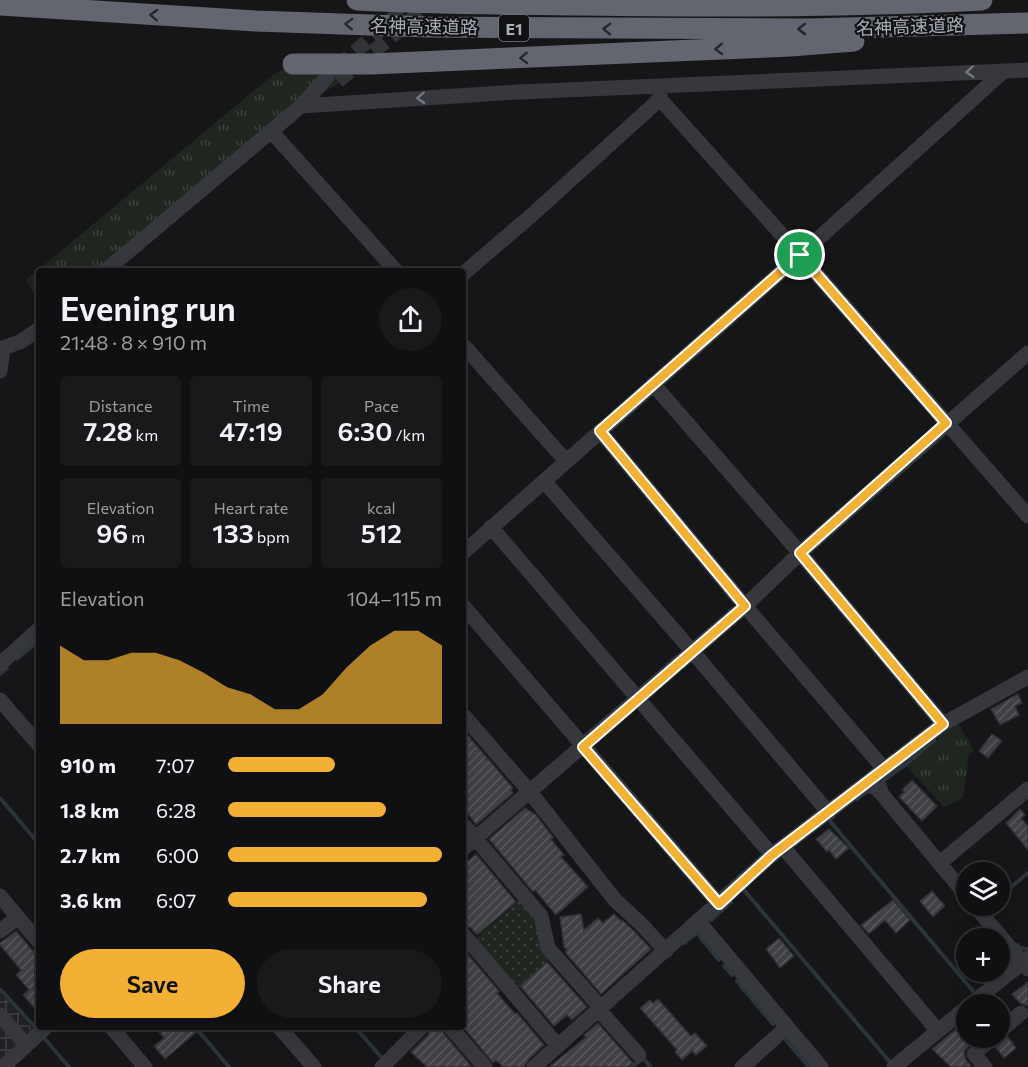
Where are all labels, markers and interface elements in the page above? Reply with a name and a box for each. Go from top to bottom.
one-way arrow [149,9,158,22]
street label: 名神高速道路 [856,13,964,39]
street label: 名神高速道路 [370,14,478,38]
road number: E1 [499,15,529,41]
one-way arrow [344,18,353,31]
one-way arrow [602,23,611,35]
one-way arrow [797,23,806,35]
one-way arrow [714,43,723,56]
one-way arrow [519,51,528,64]
one-way arrow [965,66,974,79]
one-way arrow [416,91,425,104]
pin [774,229,825,280]
icon: arrive [783,238,816,271]
text: Evening run [60,287,236,328]
button: share [379,288,442,351]
text: 21:48 · 8 × 910 m [60,330,207,354]
text: Distance [89,396,152,415]
text: Time [233,396,269,415]
text: Pace [364,396,399,415]
text: 7.28 [83,415,132,446]
text: 47:19 [219,415,283,446]
text: 6:30 [338,415,392,446]
text: km [132,425,158,444]
text: /km [392,425,425,444]
text: Elevation [87,498,154,517]
text: Heart rate [214,498,288,517]
text: kcal [367,498,396,517]
text: 96 [96,517,128,548]
text: 133 [212,517,254,548]
text: 512 [361,517,402,548]
text: m [128,527,145,546]
text: bpm [254,527,290,546]
text: Elevation [60,586,145,610]
text: 104–115 m [347,586,442,610]
text: 910 m [60,753,116,777]
text: 7:07 [156,753,195,777]
text: 1.8 km [60,798,119,822]
text: 6:28 [156,798,196,822]
text: 2.7 km [60,843,120,867]
text: 6:00 [156,843,199,867]
map controls [956,862,1010,1048]
button: layers [956,862,1010,916]
text: 3.6 km [60,888,121,912]
text: 6:07 [156,888,196,912]
button: + [956,928,1010,982]
button: Save [60,949,245,1018]
button: Share [257,949,442,1018]
button: − [956,994,1010,1048]

